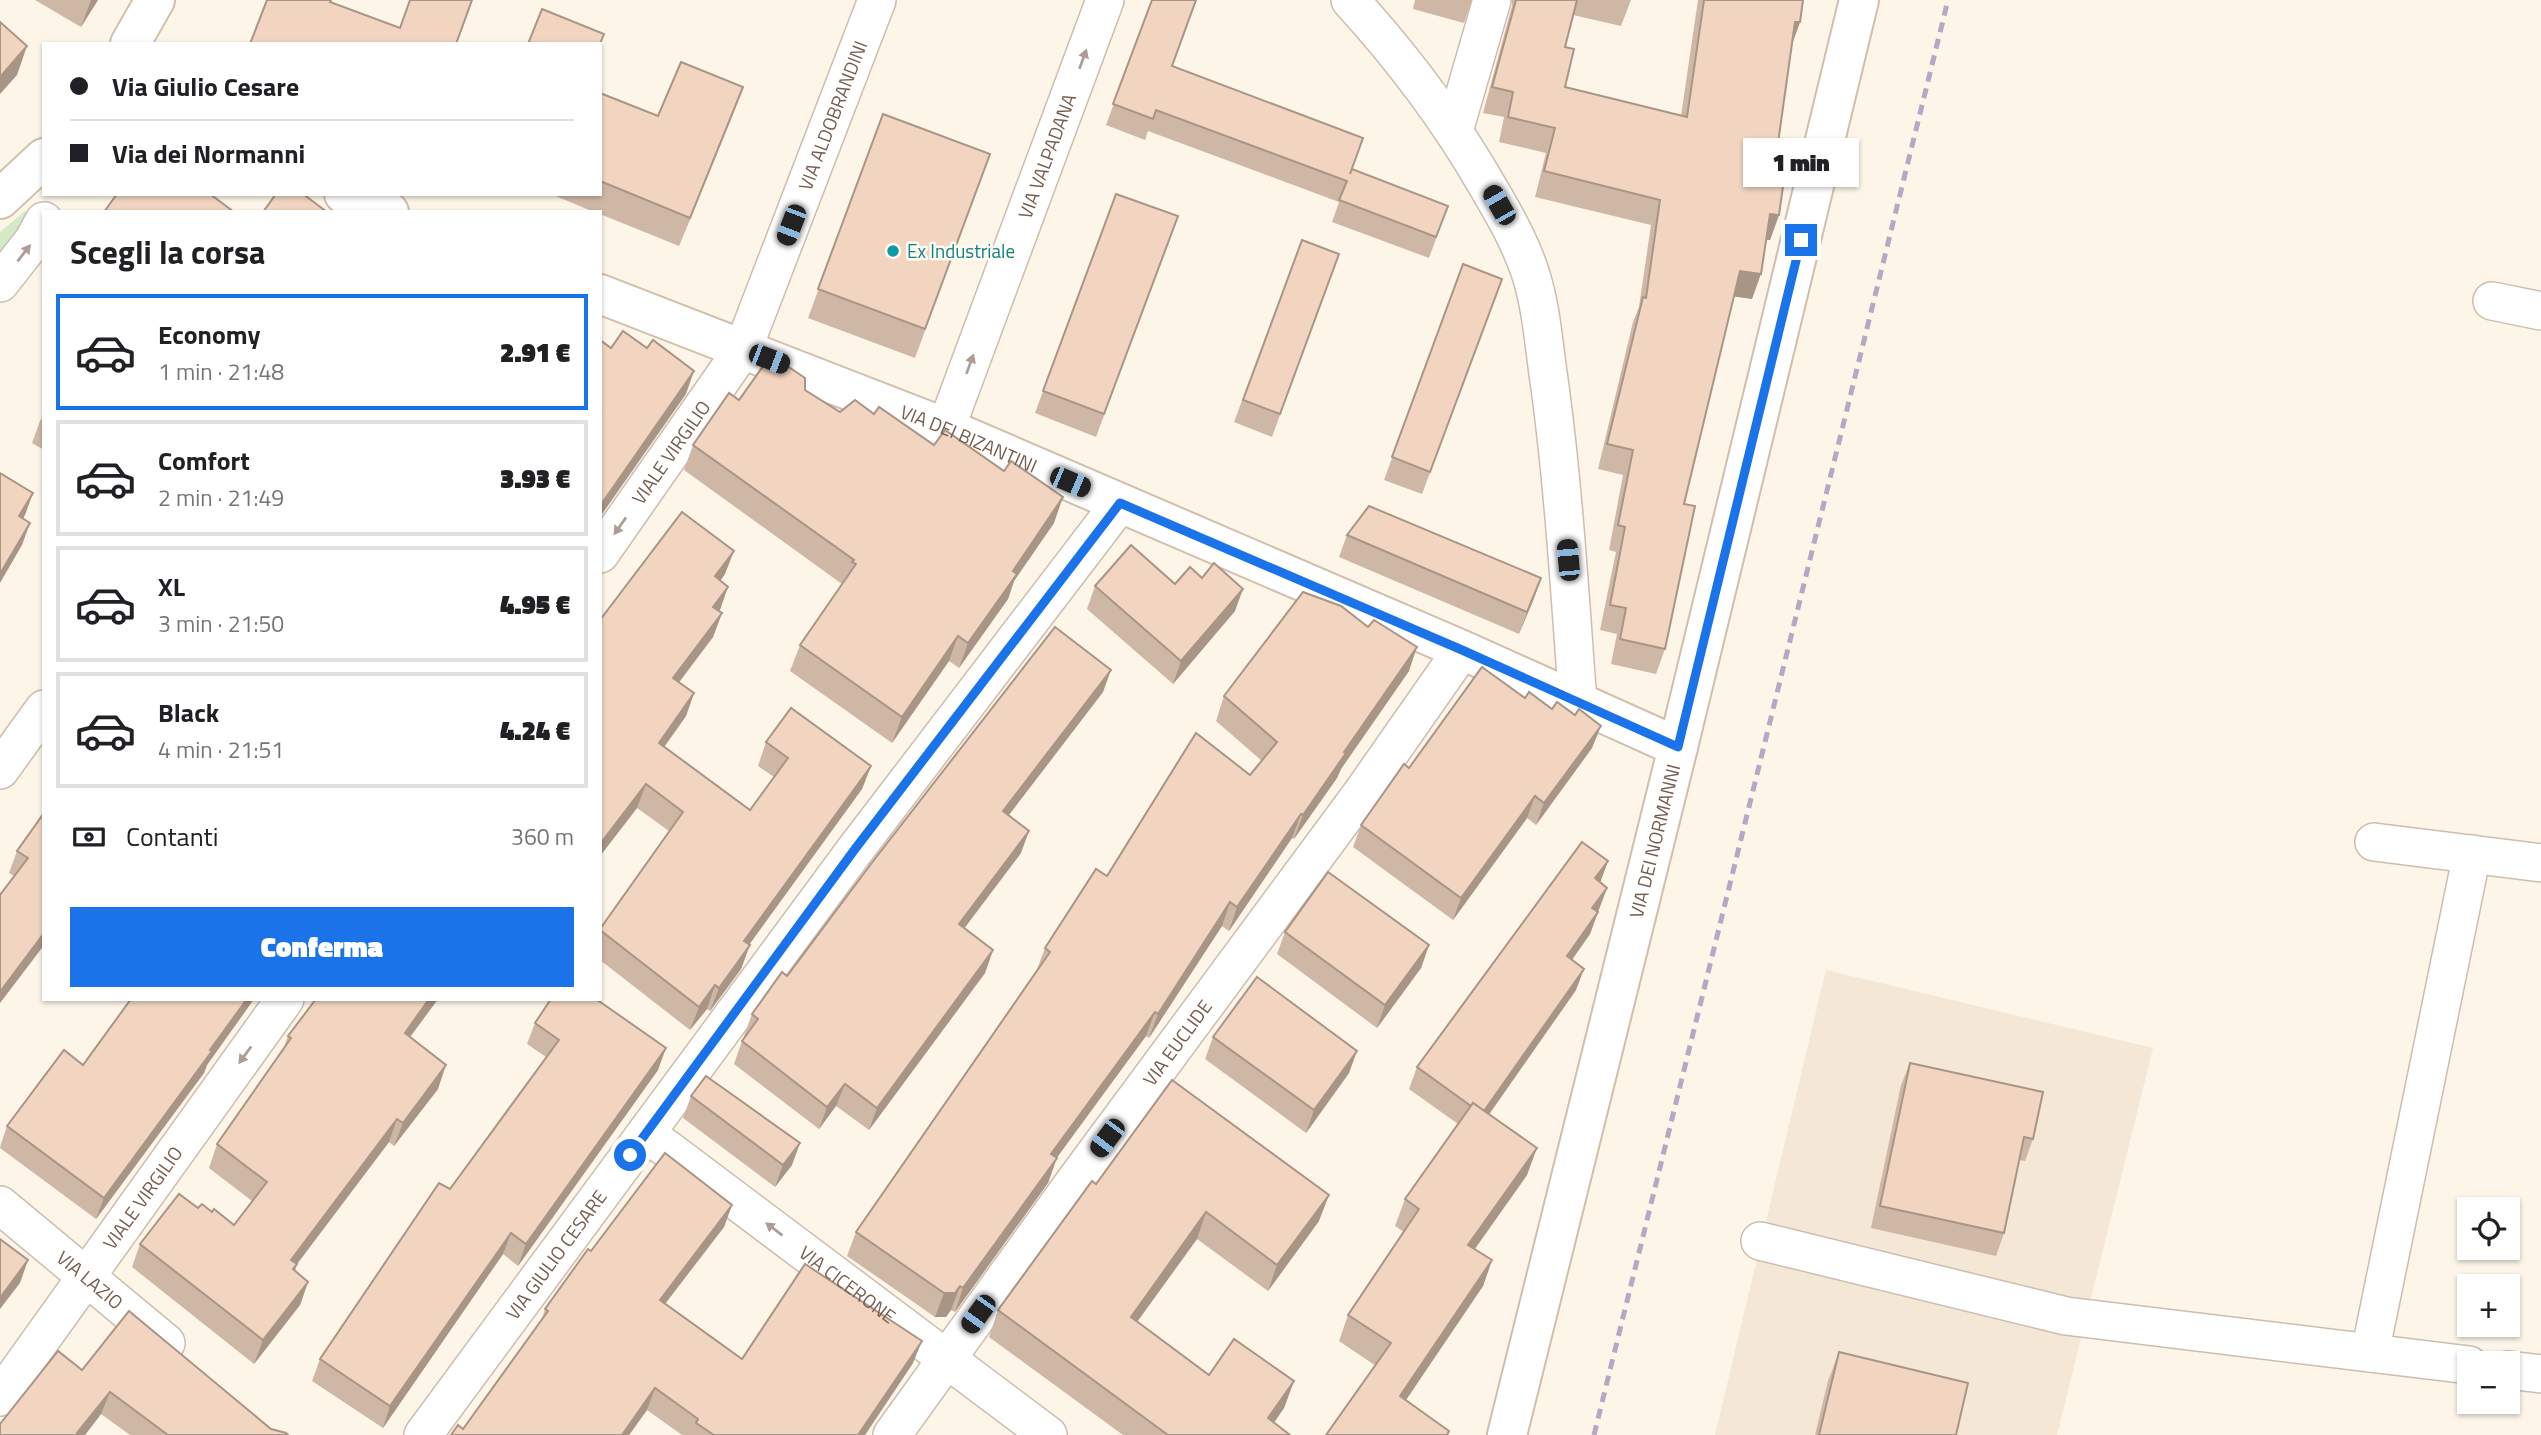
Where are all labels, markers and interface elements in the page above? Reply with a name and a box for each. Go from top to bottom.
street label: VIA ALDOBRANDINI [790,36,874,195]
one-way arrow [1078,49,1089,70]
text: Via Giulio Cesare [112,67,299,106]
street label: VIA VALPADANA [1010,89,1083,223]
text: Via dei Normanni [112,134,305,173]
callout: 1 min [1743,138,1859,188]
text: 1 min [1772,145,1830,180]
car [1480,182,1519,228]
car [774,202,809,248]
route end [1785,224,1817,256]
text: Scegli la corsa [70,228,265,276]
place label: Ex Industriale [907,236,1015,265]
marker: Ex Industriale [885,243,901,259]
one-way arrow [16,244,30,262]
text: Economy [158,315,260,354]
icon: car [74,321,137,384]
text: 2.91 € [500,333,570,372]
car [746,342,793,376]
text: 1 min · 21:48 [158,354,284,389]
one-way arrow [964,354,975,375]
street label: VIALE VIRGILIO [624,394,717,510]
street label: VIA DEI BIZANTINI [896,397,1042,480]
text: Comfort [158,441,250,480]
icon: car [74,447,137,510]
text: 3.93 € [500,459,570,498]
car [1047,464,1094,500]
text: 2 min · 21:49 [158,480,284,515]
one-way arrow [613,517,627,535]
car [1556,538,1581,582]
text: XL [158,567,185,606]
icon: car [74,573,137,636]
text: 4.95 € [500,585,570,624]
text: 3 min · 21:50 [158,606,284,641]
text: Black [158,693,219,732]
icon: car [74,699,137,762]
text: 4.24 € [500,711,570,750]
text: 4 min · 21:51 [158,732,284,767]
street label: VIA DEI NORMANNI [1621,761,1687,921]
text: Contanti [126,817,218,856]
icon: cash [70,818,108,856]
text: 360 m [511,819,574,854]
button: Conferma [70,907,574,987]
street label: VIA EUCLIDE [1135,993,1219,1092]
one-way arrow [238,1046,252,1064]
car [1086,1115,1129,1161]
route start [614,1139,646,1171]
street label: VIALE VIRGILIO [95,1140,189,1255]
street label: VIA GIULIO CESARE [498,1184,613,1325]
map controls [2457,1197,2520,1414]
button: locate [2457,1197,2520,1260]
one-way arrow [765,1222,783,1236]
street label: VIA CICERONE [793,1238,902,1330]
street label: VIA LAZIO [51,1243,130,1316]
button: + [2457,1274,2520,1337]
car [958,1291,999,1337]
button: − [2457,1351,2520,1414]

